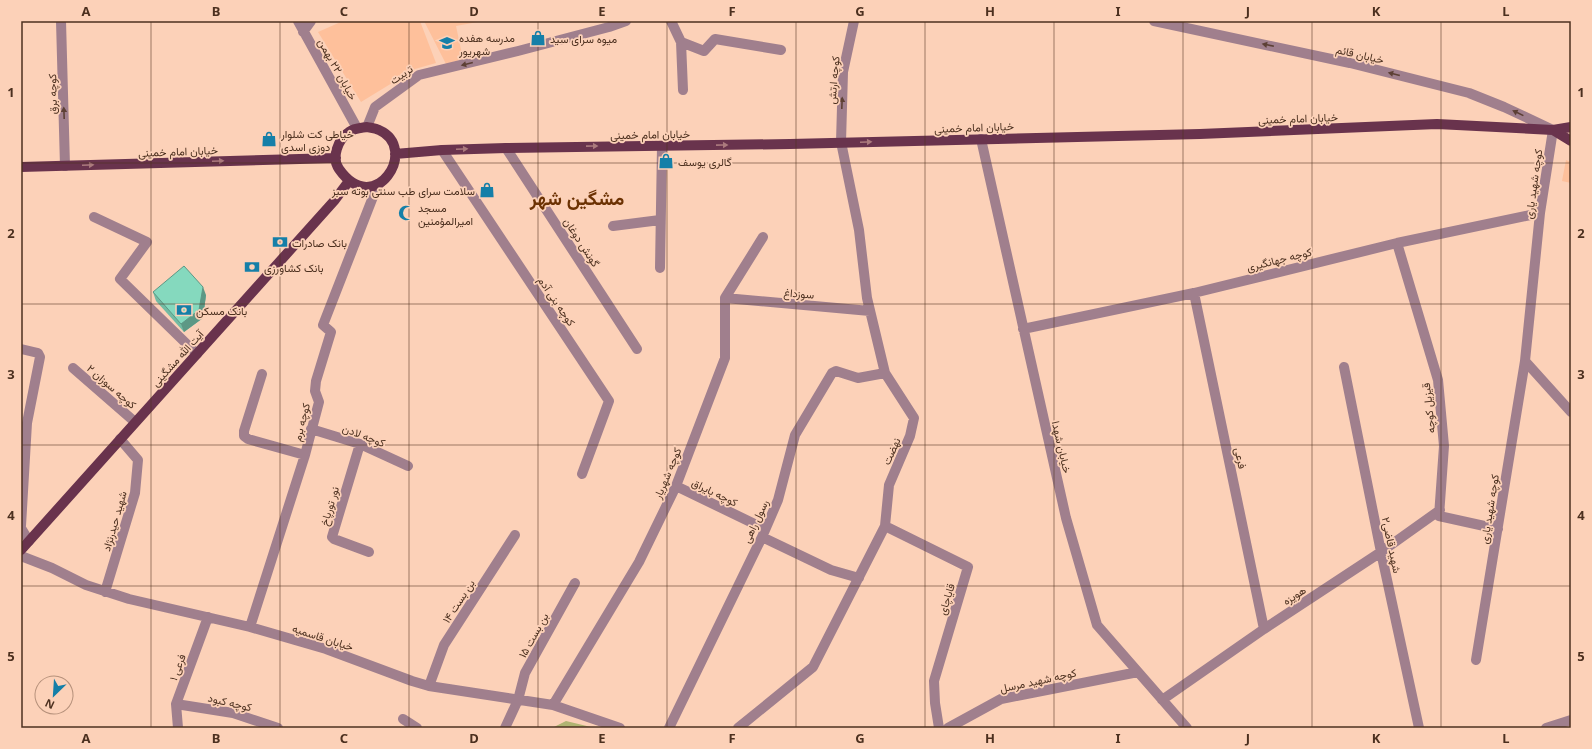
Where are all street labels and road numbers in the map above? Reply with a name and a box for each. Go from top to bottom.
street label: خیابان ۲۲ بهمن [315,36,361,102]
street label: خیابان قائم [1334,41,1386,68]
street label: کوچه ارتش [823,55,844,105]
street label: تربیت [387,60,416,87]
street label: کوچه برق [44,73,61,114]
street label: خیابان امام خمینی [1258,109,1338,128]
street label: خیابان امام خمینی [934,118,1014,137]
street label: خیابان امام خمینی [610,126,690,143]
street label: خیابان امام خمینی [138,142,218,161]
street label: کوچه شهید یاری [1521,148,1546,220]
street label: گونش دوغان [561,215,603,269]
street label: کوچه جهانگیری [1245,244,1313,275]
street label: کوچه بنی آدم [534,273,579,329]
street label: سوزداغ [783,284,815,303]
street label: آیت الله مشگینی [148,325,207,390]
street label: کوچه سوزان ۲ [83,360,140,412]
street label: قیزیل کوچه [1418,382,1439,434]
street label: کوچه برم [289,401,314,443]
street label: خیابان شهدا [1049,419,1075,475]
street label: کوچه لادن [340,420,388,451]
street label: نهضت [878,435,904,467]
street label: کوچه شهریار [649,445,685,502]
street label: فرعی [1231,446,1251,470]
street label: کوچه شهید یاری [1476,473,1503,545]
street label: کوچه بایراق [689,474,741,510]
street label: نور تورپاخ [316,485,343,528]
street label: شهید حیدرنژاد [98,489,130,553]
street label: رسول راهی [738,496,772,545]
street label: شهید قاضی۲ [1379,516,1405,575]
street label: بن بست ۱۴ [438,576,478,626]
street label: قایاچای [934,581,959,617]
street label: هویزه [1279,582,1309,608]
street label: بن بست ۱۵ [514,610,552,660]
street label: خیابان قاسمیه [291,620,355,654]
street label: فرعی ۱ [165,652,189,682]
street label: کوچه شهید مرسل [998,665,1078,696]
street label: کوچه کبود [206,690,254,715]

